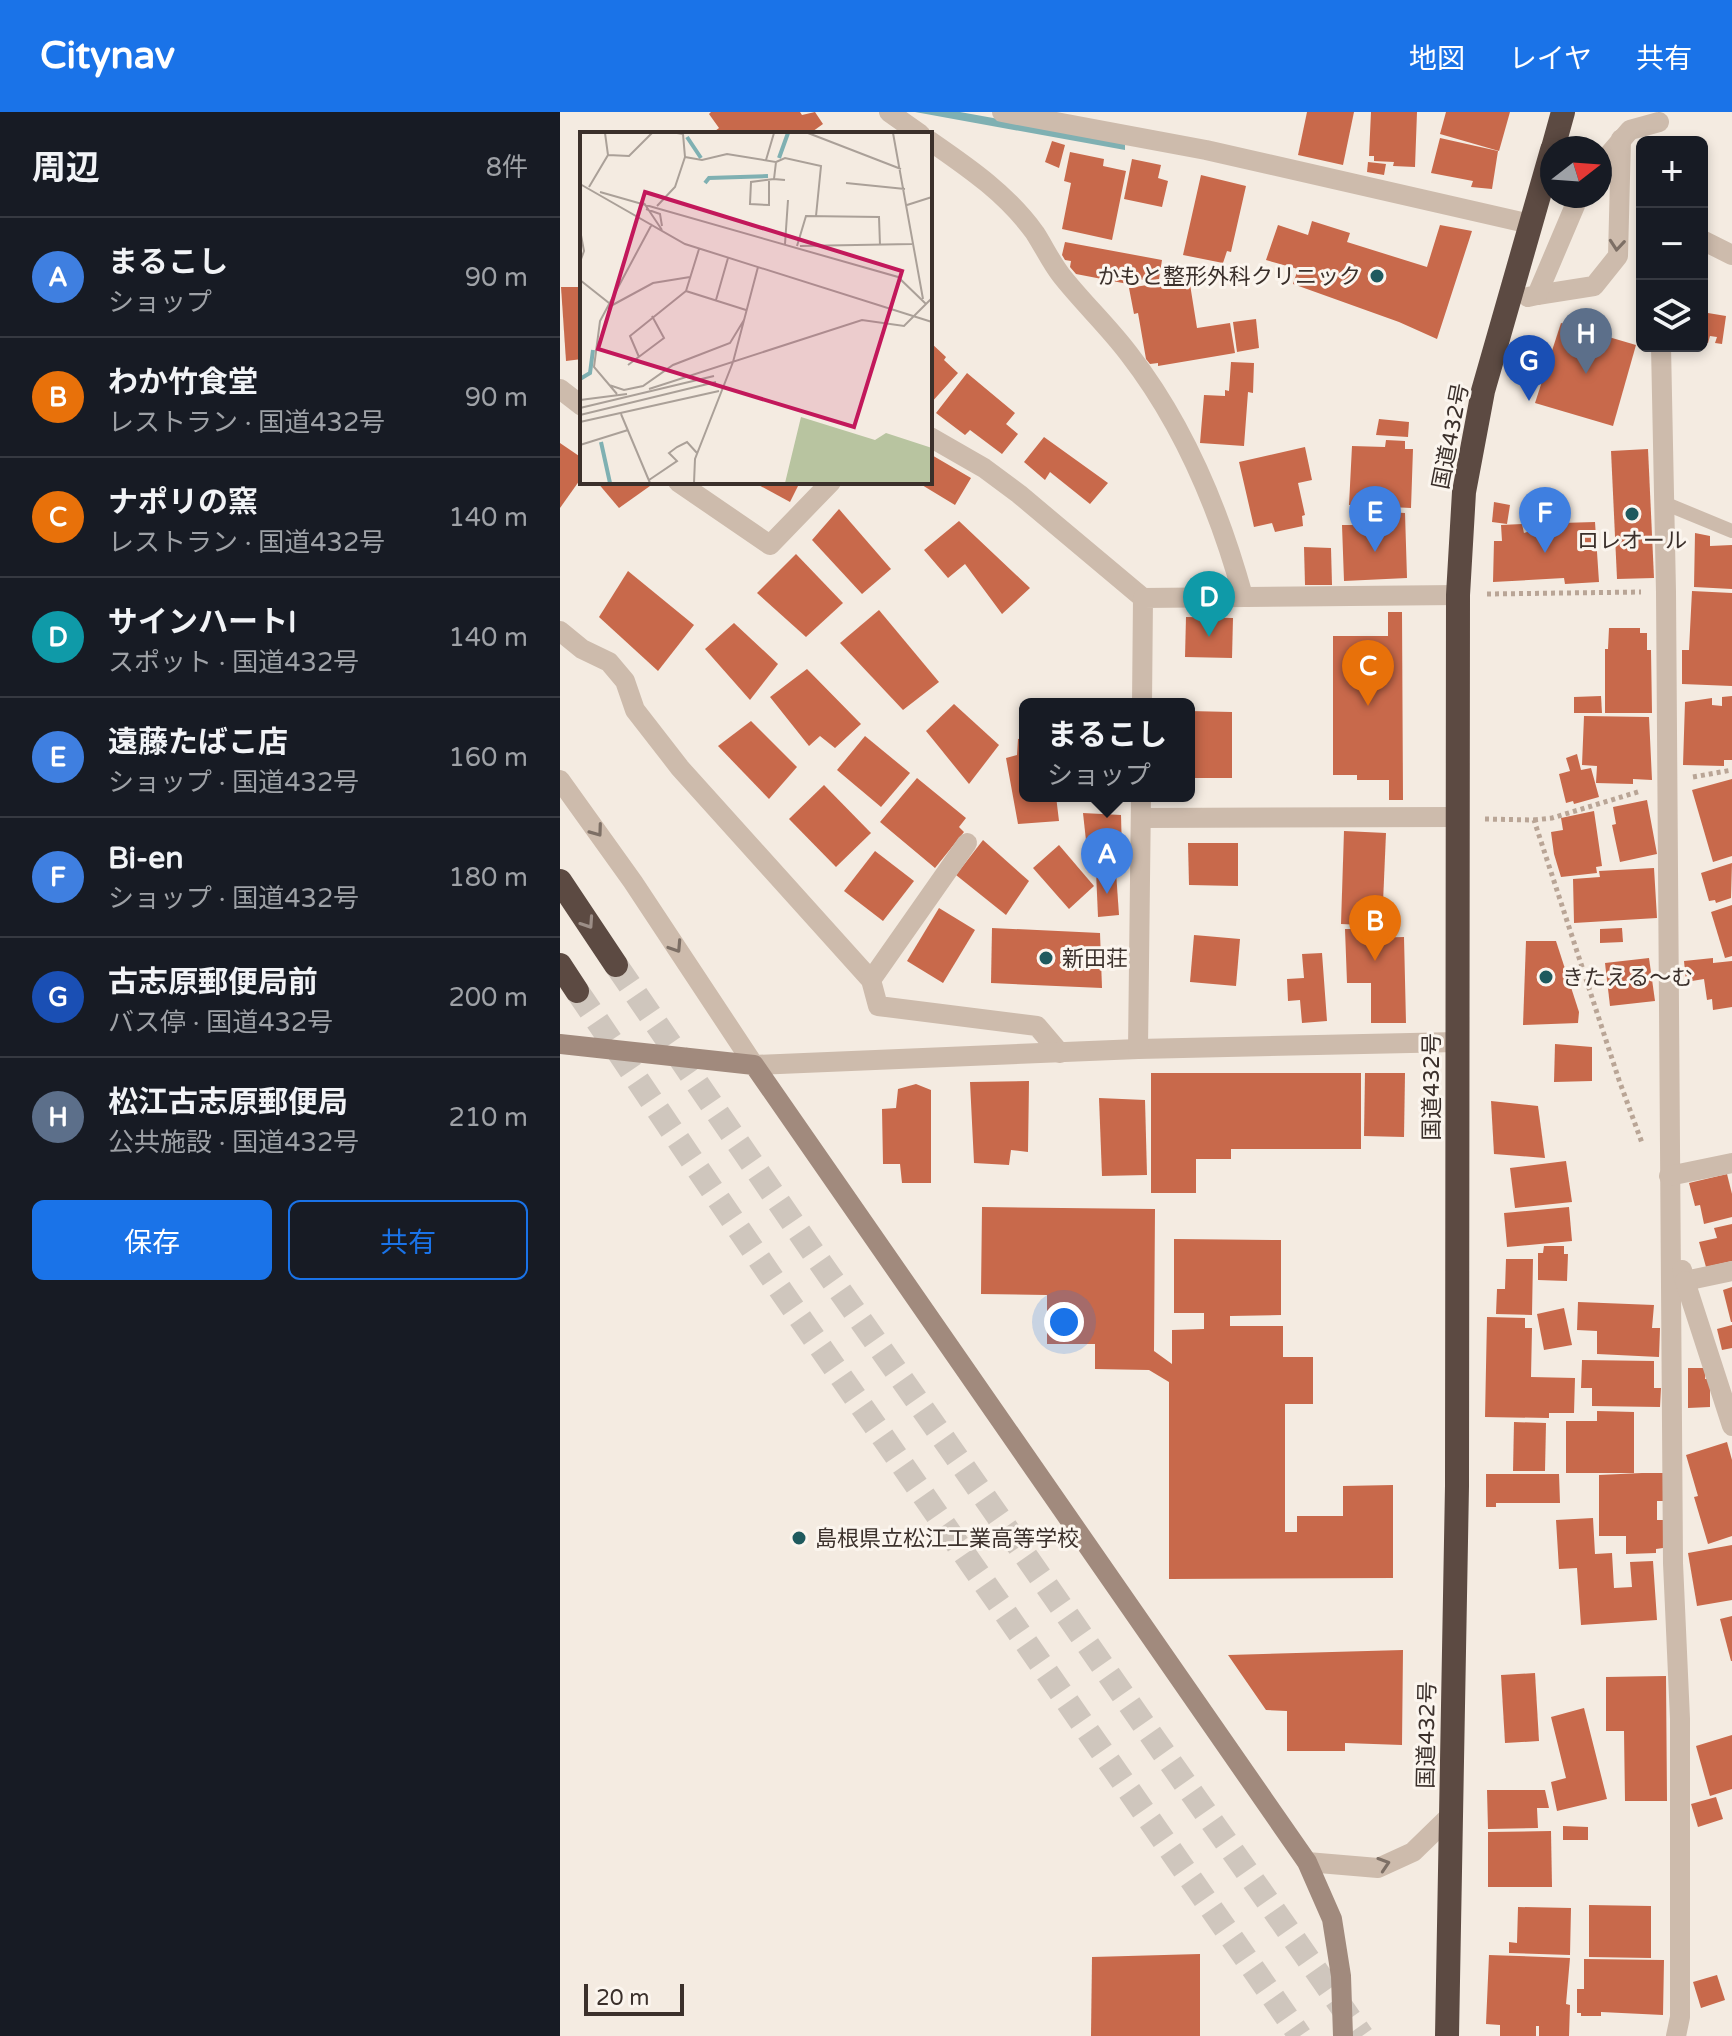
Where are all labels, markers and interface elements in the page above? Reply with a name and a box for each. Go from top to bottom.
text: Citynav [40,33,175,79]
text: 地図 [1409,42,1465,76]
text: レイヤ [1509,42,1592,76]
text: 共有 [1636,42,1692,76]
inset map [580,132,932,484]
north arrow [1540,136,1612,208]
map controls [1636,136,1708,352]
button: + [1636,136,1708,208]
text: 周辺 [32,148,100,189]
text: 8件 [486,152,528,183]
button: − [1636,208,1708,280]
one-way arrow [1609,239,1626,252]
text: まるこし [108,244,228,281]
text: A [48,262,68,293]
text: 90 m [465,262,528,293]
place label: かもと整形外科クリニック [1097,264,1361,290]
marker: かもと整形外科クリニック [1368,267,1386,285]
button: layers [1636,280,1708,352]
text: ショップ [108,287,212,318]
pin: H [1560,308,1612,374]
pin: G [1503,335,1555,401]
text: わか竹食堂 [108,364,258,401]
street label: 国道432号 [1428,381,1474,491]
text: B [49,382,67,413]
text: 90 m [465,382,528,413]
text: レストラン · 国道432号 [108,407,385,438]
text: ナポリの窯 [108,484,258,521]
pin: E [1349,486,1401,552]
pin: F [1519,487,1571,553]
text: C [49,502,67,533]
text: 140 m [448,502,528,533]
marker: ロレオール [1623,505,1641,523]
text: レストラン · 国道432号 [108,527,385,558]
place label: ロレオール [1577,528,1687,554]
pin: D [1183,571,1235,637]
text: サインハートI [108,604,297,641]
text: D [48,622,68,653]
text: 140 m [448,622,528,653]
pin: C [1342,640,1394,706]
text: スポット · 国道432号 [108,647,359,678]
popup [1019,698,1195,802]
text: まるこし [1047,717,1167,754]
text: 遠藤たばこ店 [108,724,288,761]
text: E [50,742,66,773]
text: 160 m [448,742,528,773]
text: ショップ [1047,760,1151,791]
text: ショップ · 国道432号 [108,767,359,798]
one-way arrow [587,823,601,837]
pin: A [1081,828,1133,894]
text: Bi-en [108,840,184,877]
text: F [50,862,66,893]
text: 180 m [448,862,528,893]
text: ショップ · 国道432号 [108,883,359,914]
pin: B [1349,895,1401,961]
one-way arrow [578,914,593,929]
one-way arrow [666,938,681,953]
place label: 新田荘 [1062,946,1128,972]
marker: 新田荘 [1037,949,1055,967]
text: 古志原郵便局前 [108,964,318,1001]
place label: きたえる～む [1562,965,1693,991]
marker: きたえる～む [1537,968,1555,986]
text: G [48,982,68,1013]
text: 200 m [448,982,528,1013]
text: バス停 · 国道432号 [108,1007,333,1038]
street label: 国道432号 [1419,1033,1445,1141]
text: 松江古志原郵便局 [108,1084,348,1121]
text: H [48,1102,68,1133]
text: 210 m [448,1102,528,1133]
text: 公共施設 · 国道432号 [108,1127,359,1158]
button: 保存 [32,1200,272,1280]
button: 共有 [288,1200,528,1280]
your location [1044,1302,1084,1342]
place label: 島根県立松江工業高等学校 [815,1526,1079,1552]
marker: 島根県立松江工業高等学校 [790,1529,808,1547]
street label: 国道432号 [1413,1681,1441,1789]
one-way arrow [1377,1857,1390,1873]
scale bar [584,1980,684,2016]
text: 20 m [596,1985,650,2011]

